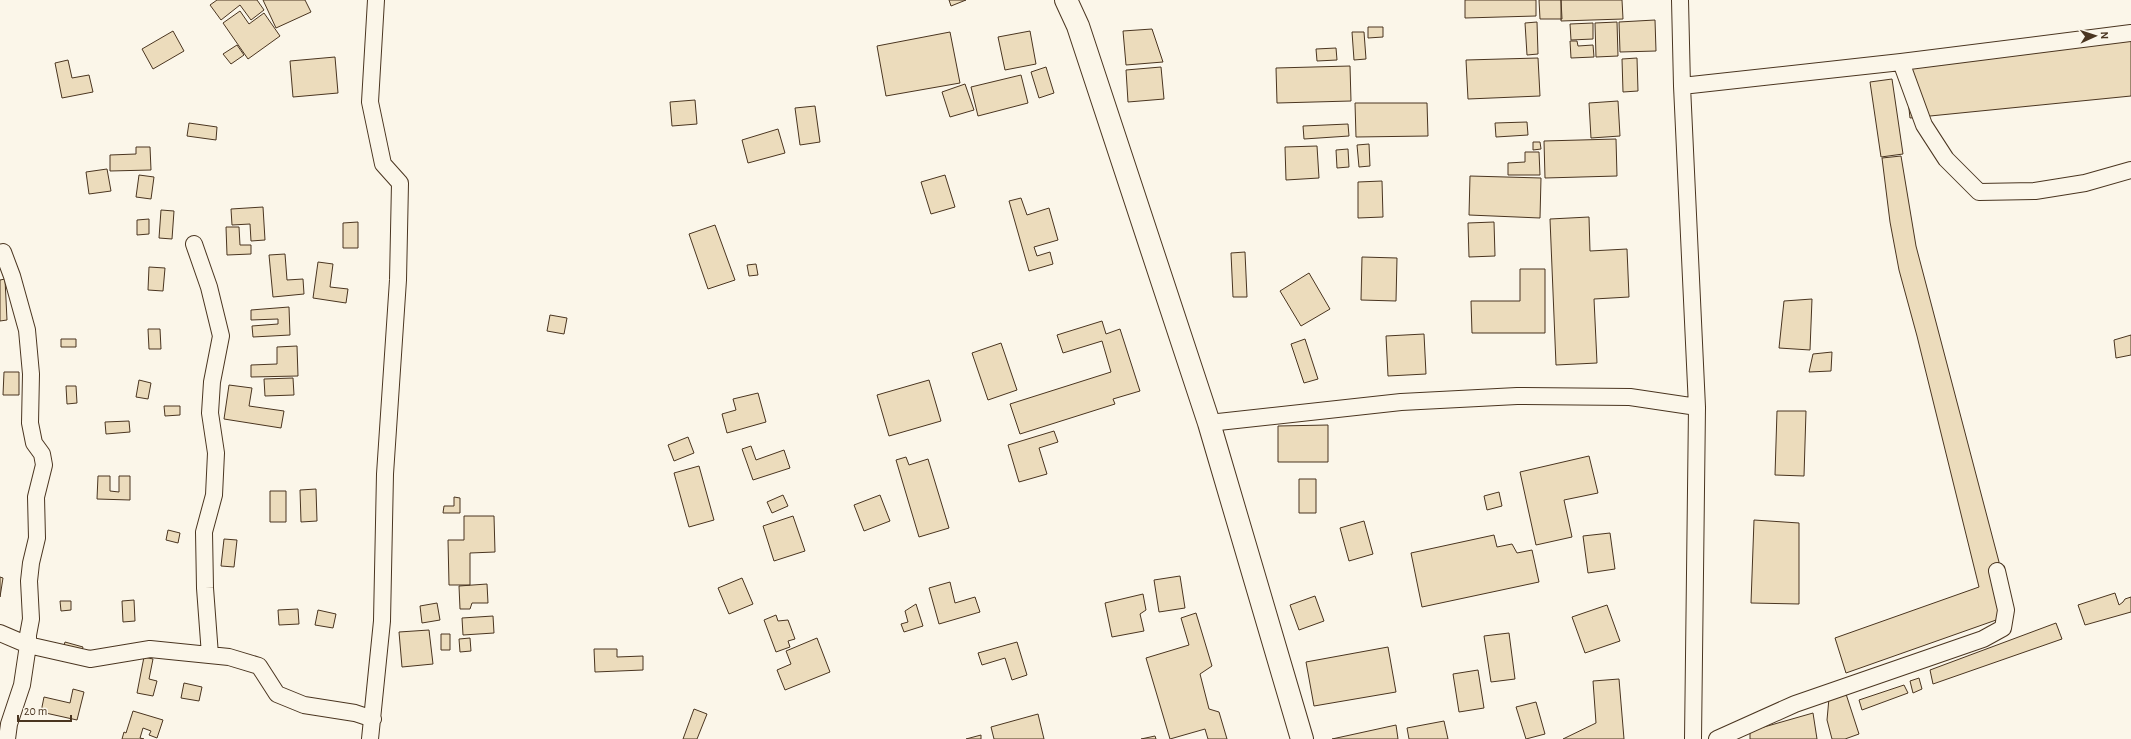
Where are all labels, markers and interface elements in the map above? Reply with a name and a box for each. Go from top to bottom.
north arrow [2075,16,2115,56]
text: N [2099,31,2110,40]
scale bar [18,697,71,723]
text: 20 m [24,705,47,717]

